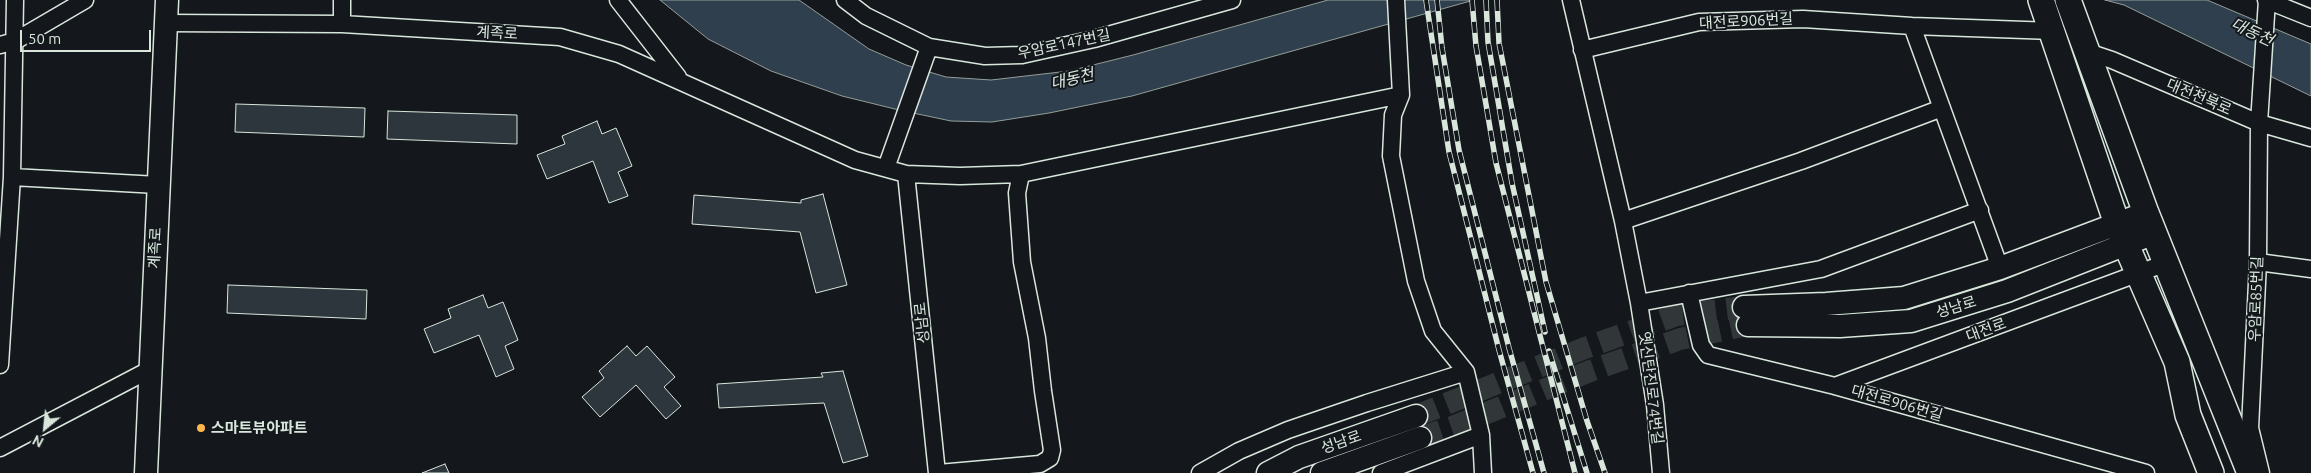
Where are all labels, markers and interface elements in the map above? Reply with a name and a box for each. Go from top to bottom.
street label: 대전로906번길 [1698,10,1794,32]
water label: 대동천 [2228,14,2276,50]
scale bar [22,20,154,52]
street label: 계족로 [476,23,518,43]
street label: 우암로147번길 [1016,25,1112,63]
text: 50 m [28,30,61,47]
water label: 대동천 [1048,65,1096,93]
street label: 대전천북로 [2164,75,2234,119]
street label: 계족로 [145,227,165,269]
street label: 우암로85번길 [2246,256,2266,342]
street label: 성남로 [1934,292,1978,322]
street label: 성남로 [911,301,933,345]
street label: 대전로 [1963,314,2009,346]
street label: 옛신탄진로74번길 [1635,331,1667,445]
street label: 대전로906번길 [1849,381,1945,425]
north arrow [20,403,70,453]
place label: 스마트뷰아파트 [211,419,308,437]
marker: 스마트뷰아파트 [195,422,207,434]
street label: 성남로 [1318,427,1364,457]
text: N [30,432,46,451]

